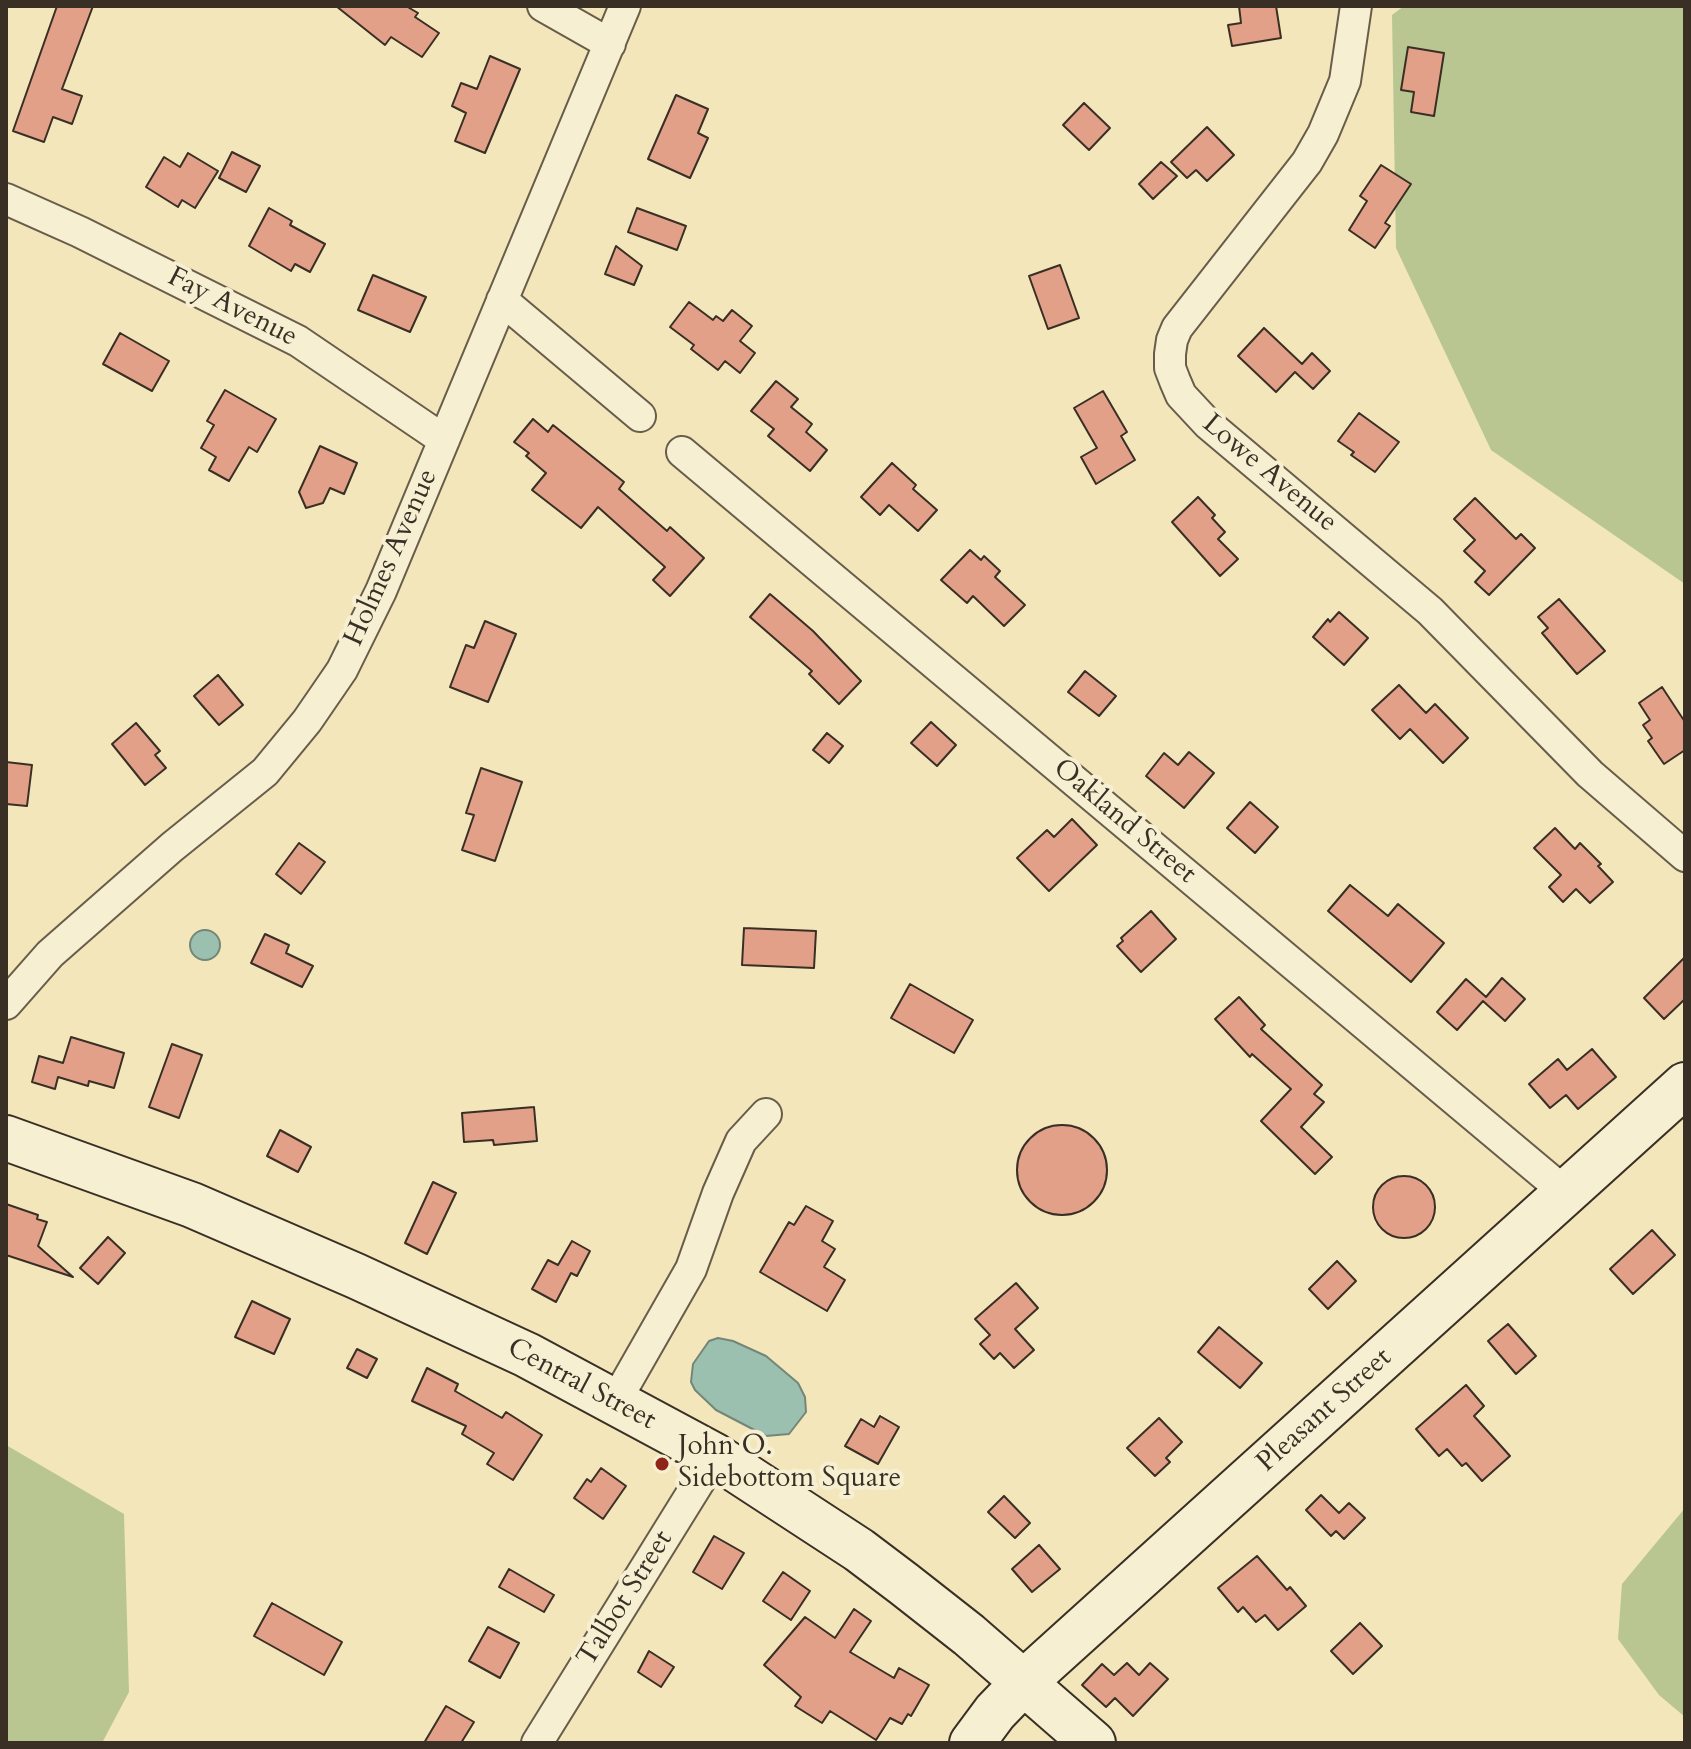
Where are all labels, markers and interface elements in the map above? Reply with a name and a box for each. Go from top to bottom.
street label: Fay Avenue [161,261,303,355]
street label: Lowe Avenue [1195,408,1343,540]
street label: Holmes Avenue [338,464,446,652]
street label: Oakland Street [1046,752,1202,892]
street label: Central Street [501,1332,661,1438]
street label: Pleasant Street [1251,1342,1399,1480]
place label: John O. Sidebottom Square [678,1431,901,1497]
marker: John O. Sidebottom Square [653,1455,671,1473]
street label: Talbot Street [571,1525,681,1673]

